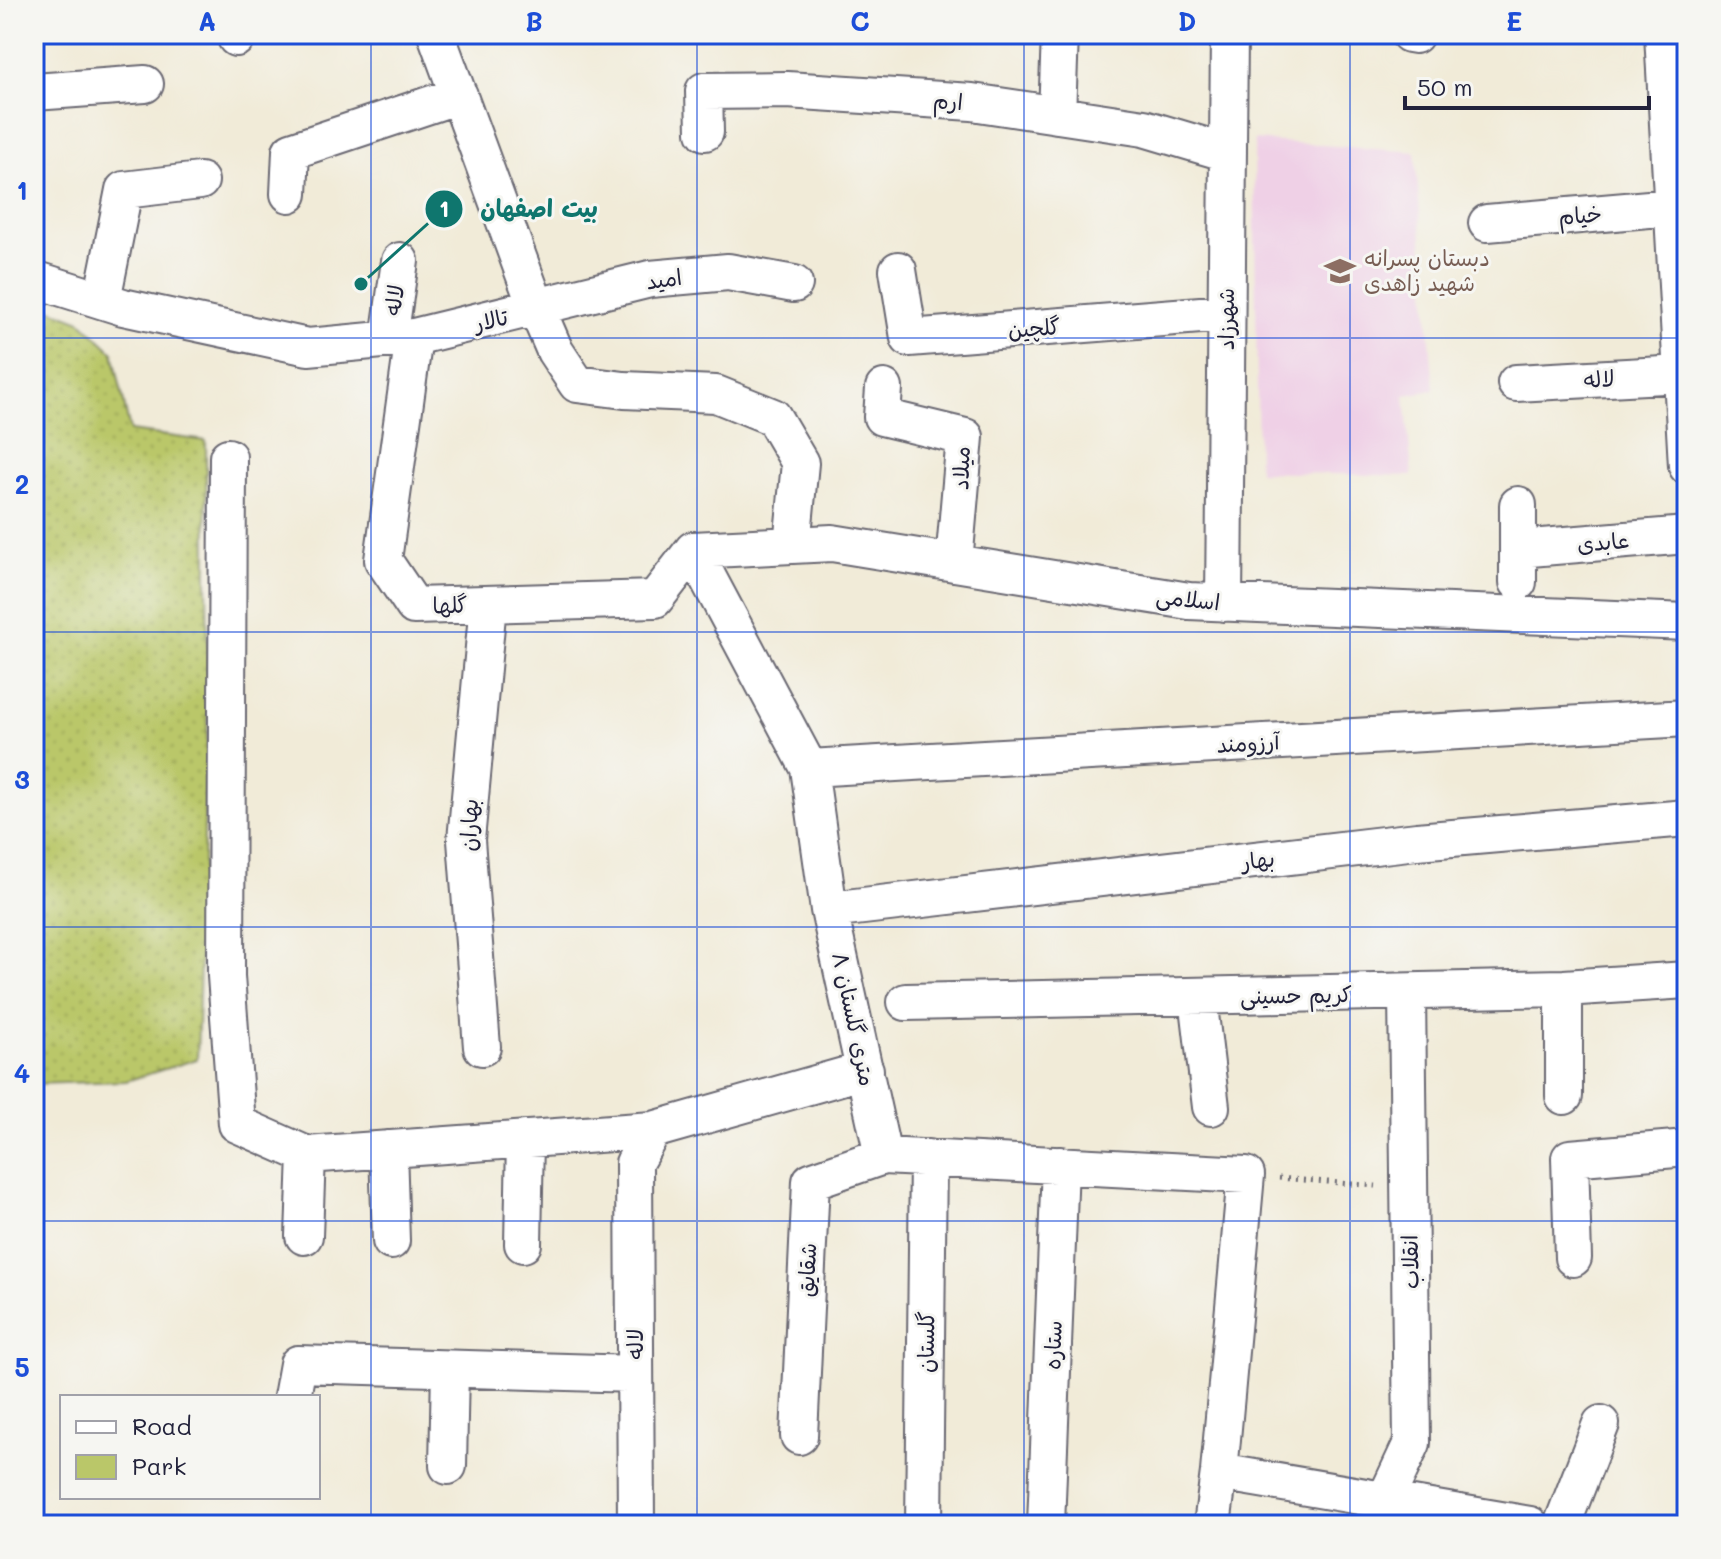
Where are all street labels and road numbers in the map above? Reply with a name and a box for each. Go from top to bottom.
street label: ارم [932,85,964,119]
street label: خیام [1557,198,1603,234]
street label: امید [644,262,684,295]
street label: لاله [377,283,410,317]
street label: شهرزاد [1211,288,1240,350]
street label: تالار [469,301,511,338]
street label: گلچین [1007,311,1061,344]
street label: لاله [1583,363,1615,394]
street label: میلاد [945,446,976,490]
street label: عابدی [1576,525,1630,558]
street label: اسلامی [1155,581,1221,617]
street label: گلها [432,589,468,620]
street label: آرزومند [1216,726,1282,760]
street label: بهاران [453,798,484,852]
street label: بهار [1238,843,1276,876]
street label: ۸ متری گلستان [826,949,883,1089]
street label: کریم حسینی [1240,979,1352,1013]
street label: انقلاب [1395,1235,1424,1289]
street label: شقایق [791,1242,822,1298]
street label: گلستان [910,1311,941,1373]
street label: ستاره [1037,1320,1068,1370]
street label: لاله [620,1329,649,1359]

